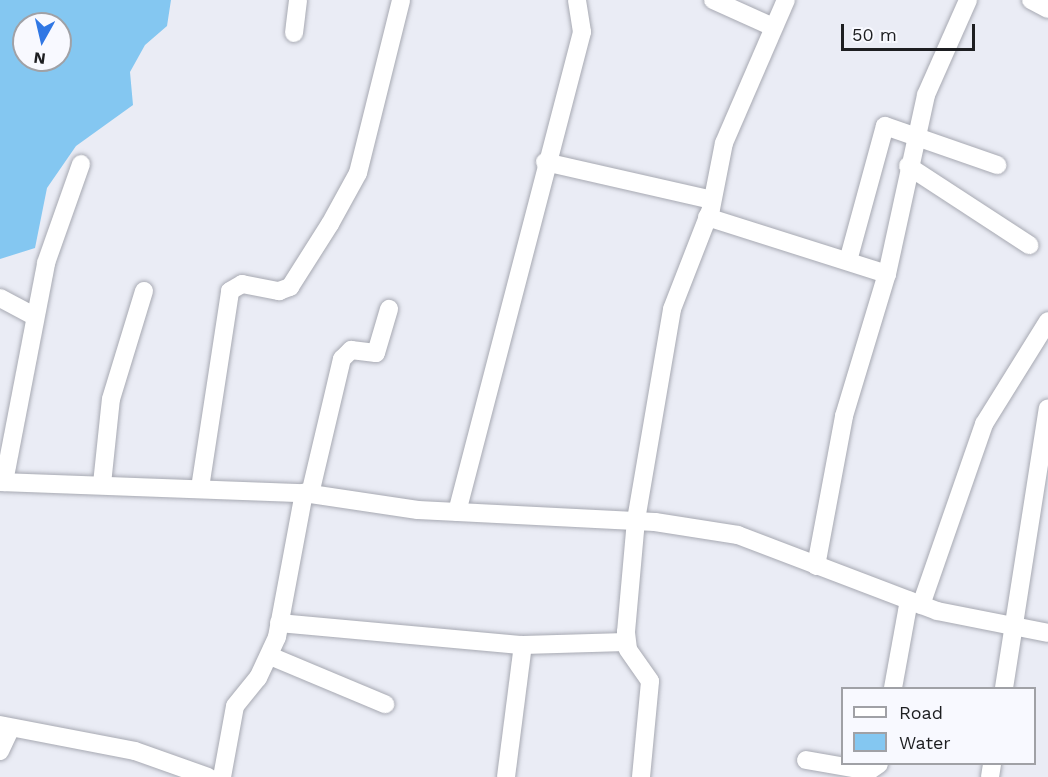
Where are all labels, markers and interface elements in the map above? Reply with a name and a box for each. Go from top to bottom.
north arrow [12,12,72,72]
scale bar [844,12,978,50]
text: 50 m [852,24,897,45]
text: N [33,48,47,69]
legend [841,687,1036,765]
text: Road [899,702,943,723]
text: Water [899,732,951,753]

